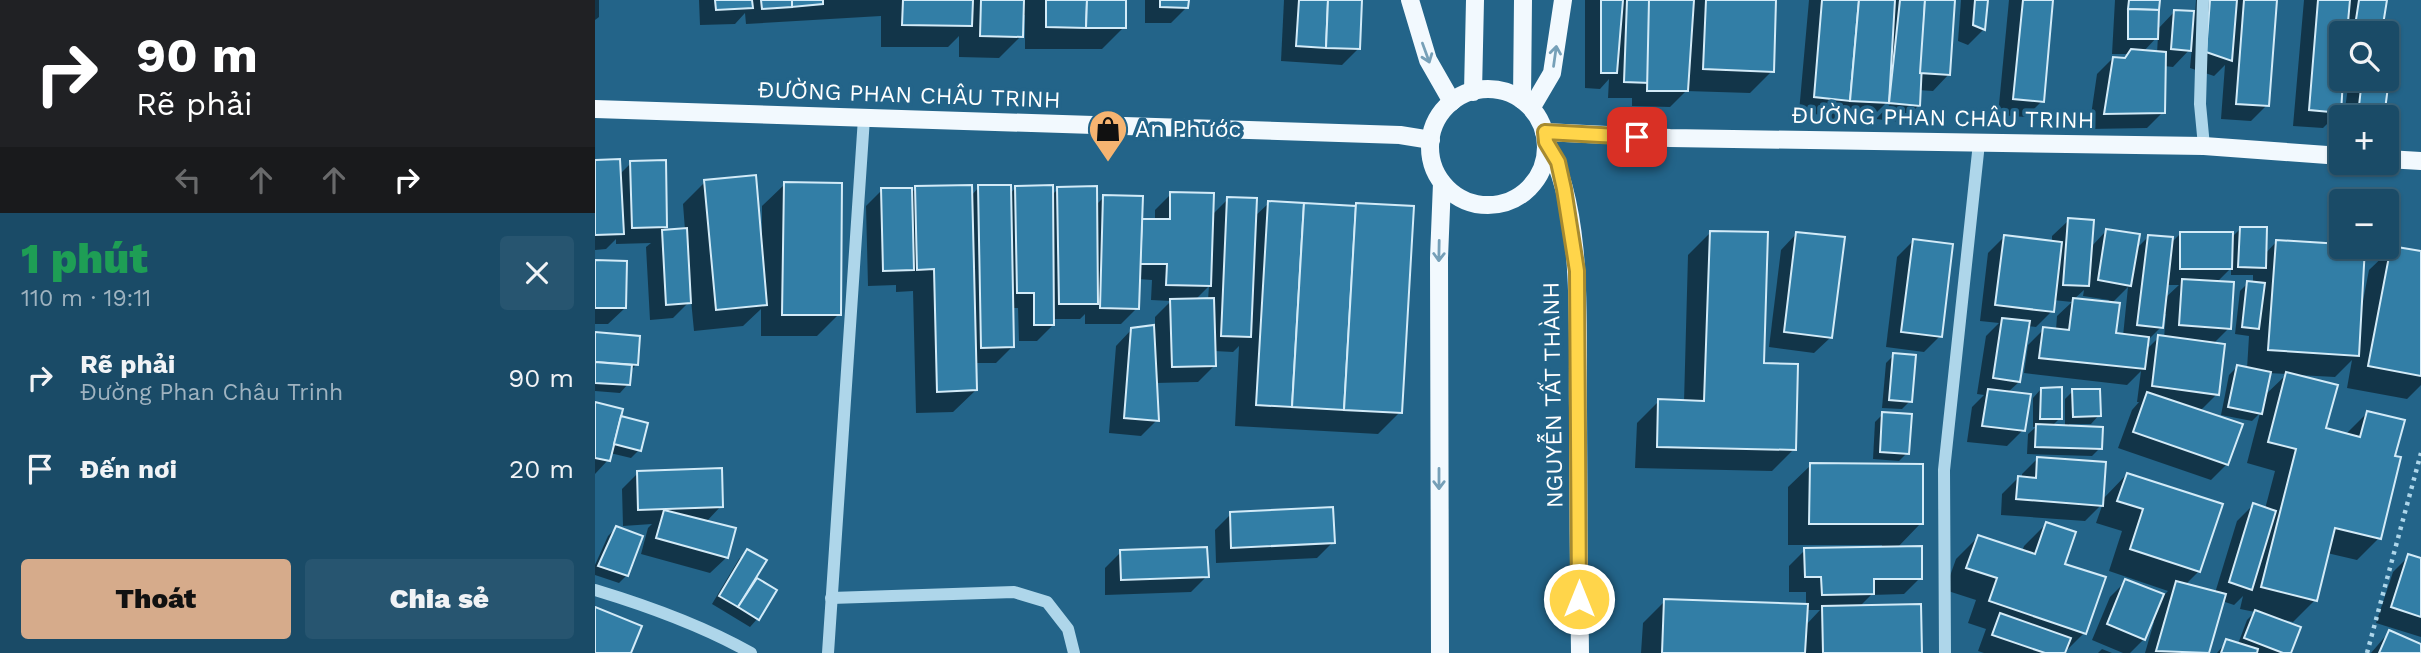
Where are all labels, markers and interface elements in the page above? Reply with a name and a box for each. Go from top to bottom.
map controls [2329,21,2399,259]
button: search [2329,21,2399,91]
text: 90 m [136,26,258,84]
icon: right [21,28,112,119]
one-way arrow [1421,42,1433,64]
one-way arrow [1548,45,1561,68]
street label: ĐƯỜNG PHAN CHÂU TRINH [757,75,1061,114]
text: Rẽ phải [136,85,253,123]
street label: ĐƯỜNG PHAN CHÂU TRINH [1791,101,2095,134]
button: + [2329,105,2399,175]
pin [1607,107,1667,167]
shop icon: An Phước [1087,108,1129,163]
place label: An Phước [1135,116,1241,143]
icon: arrive [1618,118,1656,156]
icon: left [169,161,207,199]
icon: ahead [242,161,280,199]
icon: ahead [315,161,353,199]
icon: right [388,161,426,199]
button: − [2329,189,2399,259]
text: 1 phút [21,234,148,283]
button: close [500,236,574,310]
one-way arrow [1432,239,1446,262]
street label: NGUYỄN TẤT THÀNH [1534,282,1568,509]
text: 110 m · 19:11 [21,285,151,312]
text: Rẽ phải [80,349,175,379]
icon: right [21,359,59,397]
text: 90 m [508,363,574,393]
text: Đường Phan Châu Trinh [80,379,343,406]
icon: arrive [21,450,59,488]
text: Đến nơi [80,454,177,484]
text: 20 m [509,454,574,484]
one-way arrow [1432,467,1446,490]
button: Thoát [21,559,291,639]
button: Chia sẻ [305,559,574,639]
position arrow [1542,562,1616,636]

